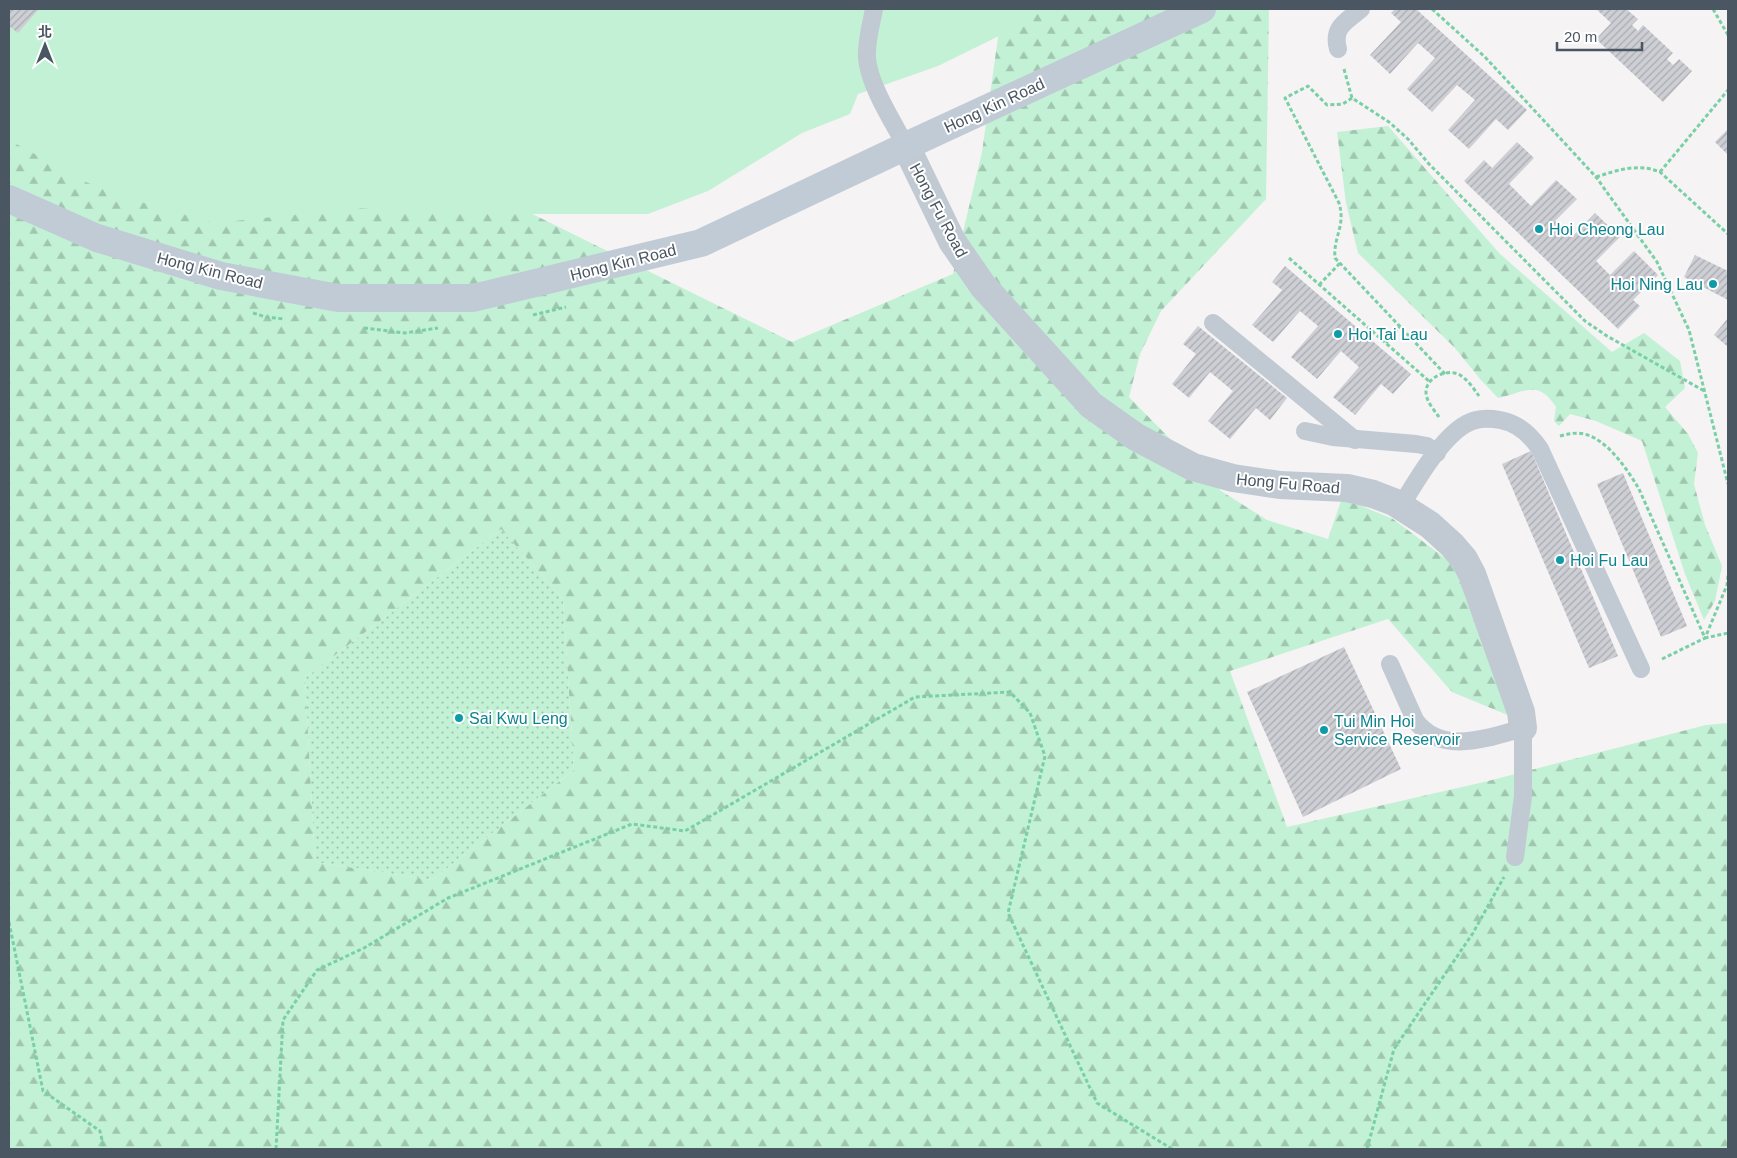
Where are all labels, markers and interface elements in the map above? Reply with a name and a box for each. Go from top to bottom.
north arrow [20,20,70,70]
scale bar [1557,20,1642,52]
text: 北 [38,24,52,40]
text: 20 m [1564,28,1597,45]
street label: Hong Kin Road [941,75,1047,136]
street label: Hong Fu Road [907,160,970,260]
place label: Hoi Cheong Lau [1549,221,1665,238]
marker: Hoi Cheong Lau [1533,223,1545,235]
street label: Hong Kin Road [568,241,678,284]
street label: Hong Kin Road [155,249,265,292]
place label: Hoi Ning Lau [1611,276,1703,293]
marker: Hoi Ning Lau [1707,278,1719,290]
place label: Hoi Tai Lau [1348,326,1428,343]
marker: Hoi Tai Lau [1332,328,1344,340]
street label: Hong Fu Road [1235,470,1341,497]
place label: Hoi Fu Lau [1570,552,1648,569]
marker: Hoi Fu Lau [1554,554,1566,566]
place label: Sai Kwu Leng [469,710,568,727]
marker: Sai Kwu Leng [453,712,465,724]
place label: Tui Min Hoi Service Reservoir [1334,713,1461,748]
marker: Tui Min Hoi Service Reservoir [1318,724,1330,736]

